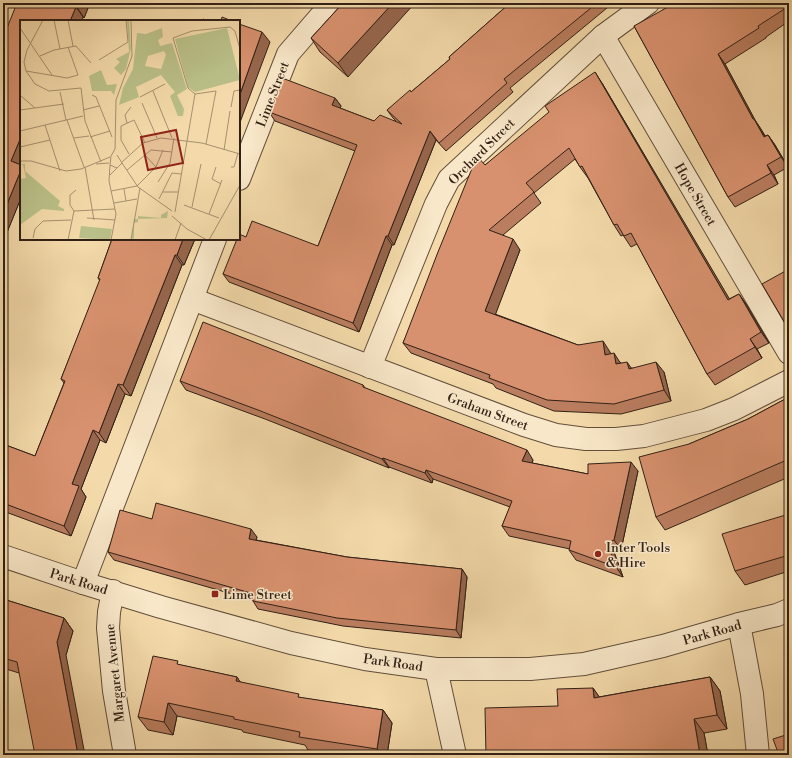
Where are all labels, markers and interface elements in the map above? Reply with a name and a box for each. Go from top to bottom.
inset map [20,20,240,240]
street label: Lime Street [253,59,293,129]
street label: Orchard Street [445,115,519,188]
street label: Hope Street [671,160,720,229]
street label: Graham Street [445,390,531,434]
place label: Inter Tools & Hire [606,540,670,571]
marker: Inter Tools & Hire [593,549,603,559]
street label: Park Road [48,566,110,599]
place label: Lime Street [223,587,292,603]
marker: Lime Street [210,589,220,599]
street label: Park Road [681,617,744,649]
street label: Margaret Avenue [102,622,128,723]
street label: Park Road [362,651,424,675]

